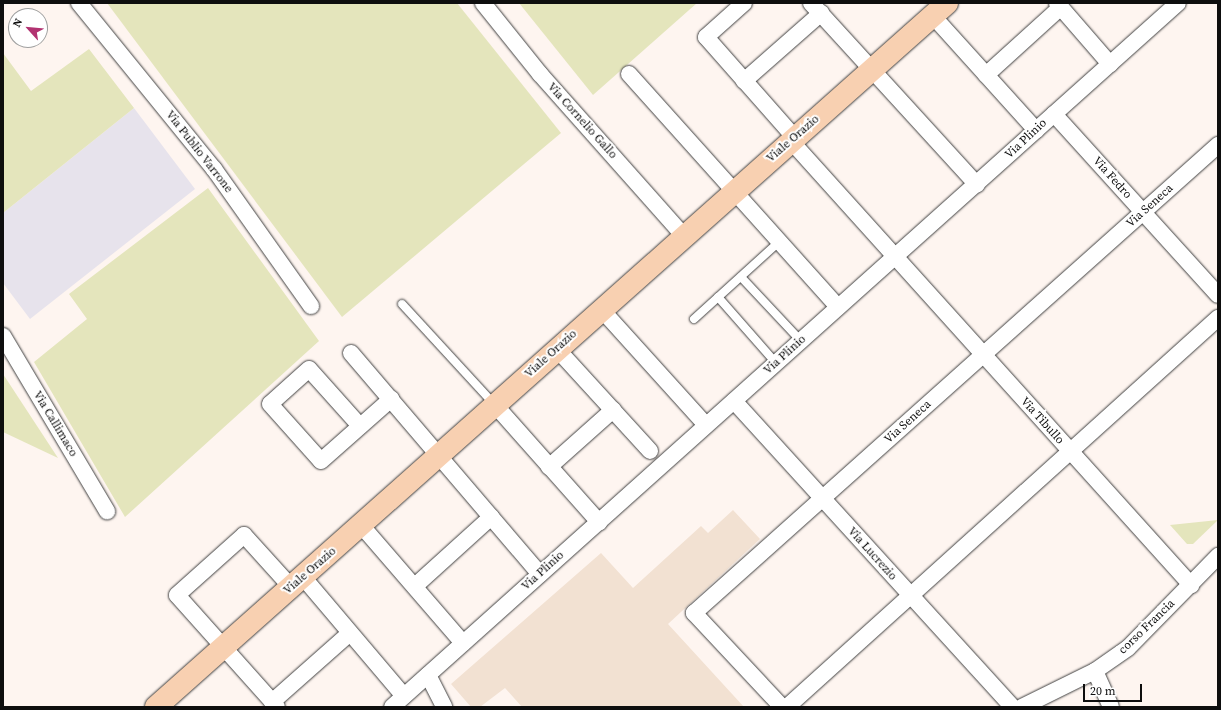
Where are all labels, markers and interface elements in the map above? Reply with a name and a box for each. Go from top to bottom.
north arrow [8,8,48,48]
text: N [9,16,26,30]
street label: Via Cornelio Gallo [544,80,620,162]
street label: Via Publio Varrone [162,108,236,196]
street label: Viale Orazio [764,112,822,166]
street label: Via Plinio [1002,116,1050,162]
street label: Via Fedro [1090,154,1134,202]
street label: Via Seneca [1124,181,1176,231]
street label: Viale Orazio [522,327,580,381]
street label: Via Plinio [761,332,809,378]
street label: Via Callimaco [30,389,80,459]
street label: Via Tibullo [1017,394,1067,448]
street label: Via Seneca [882,397,934,447]
street label: Via Lucrezio [844,524,900,584]
street label: Viale Orazio [281,544,339,598]
street label: Via Plinio [519,548,567,594]
street label: corso Francia [1116,597,1178,657]
scale bar [1085,676,1144,702]
text: 20 m [1090,683,1116,699]

